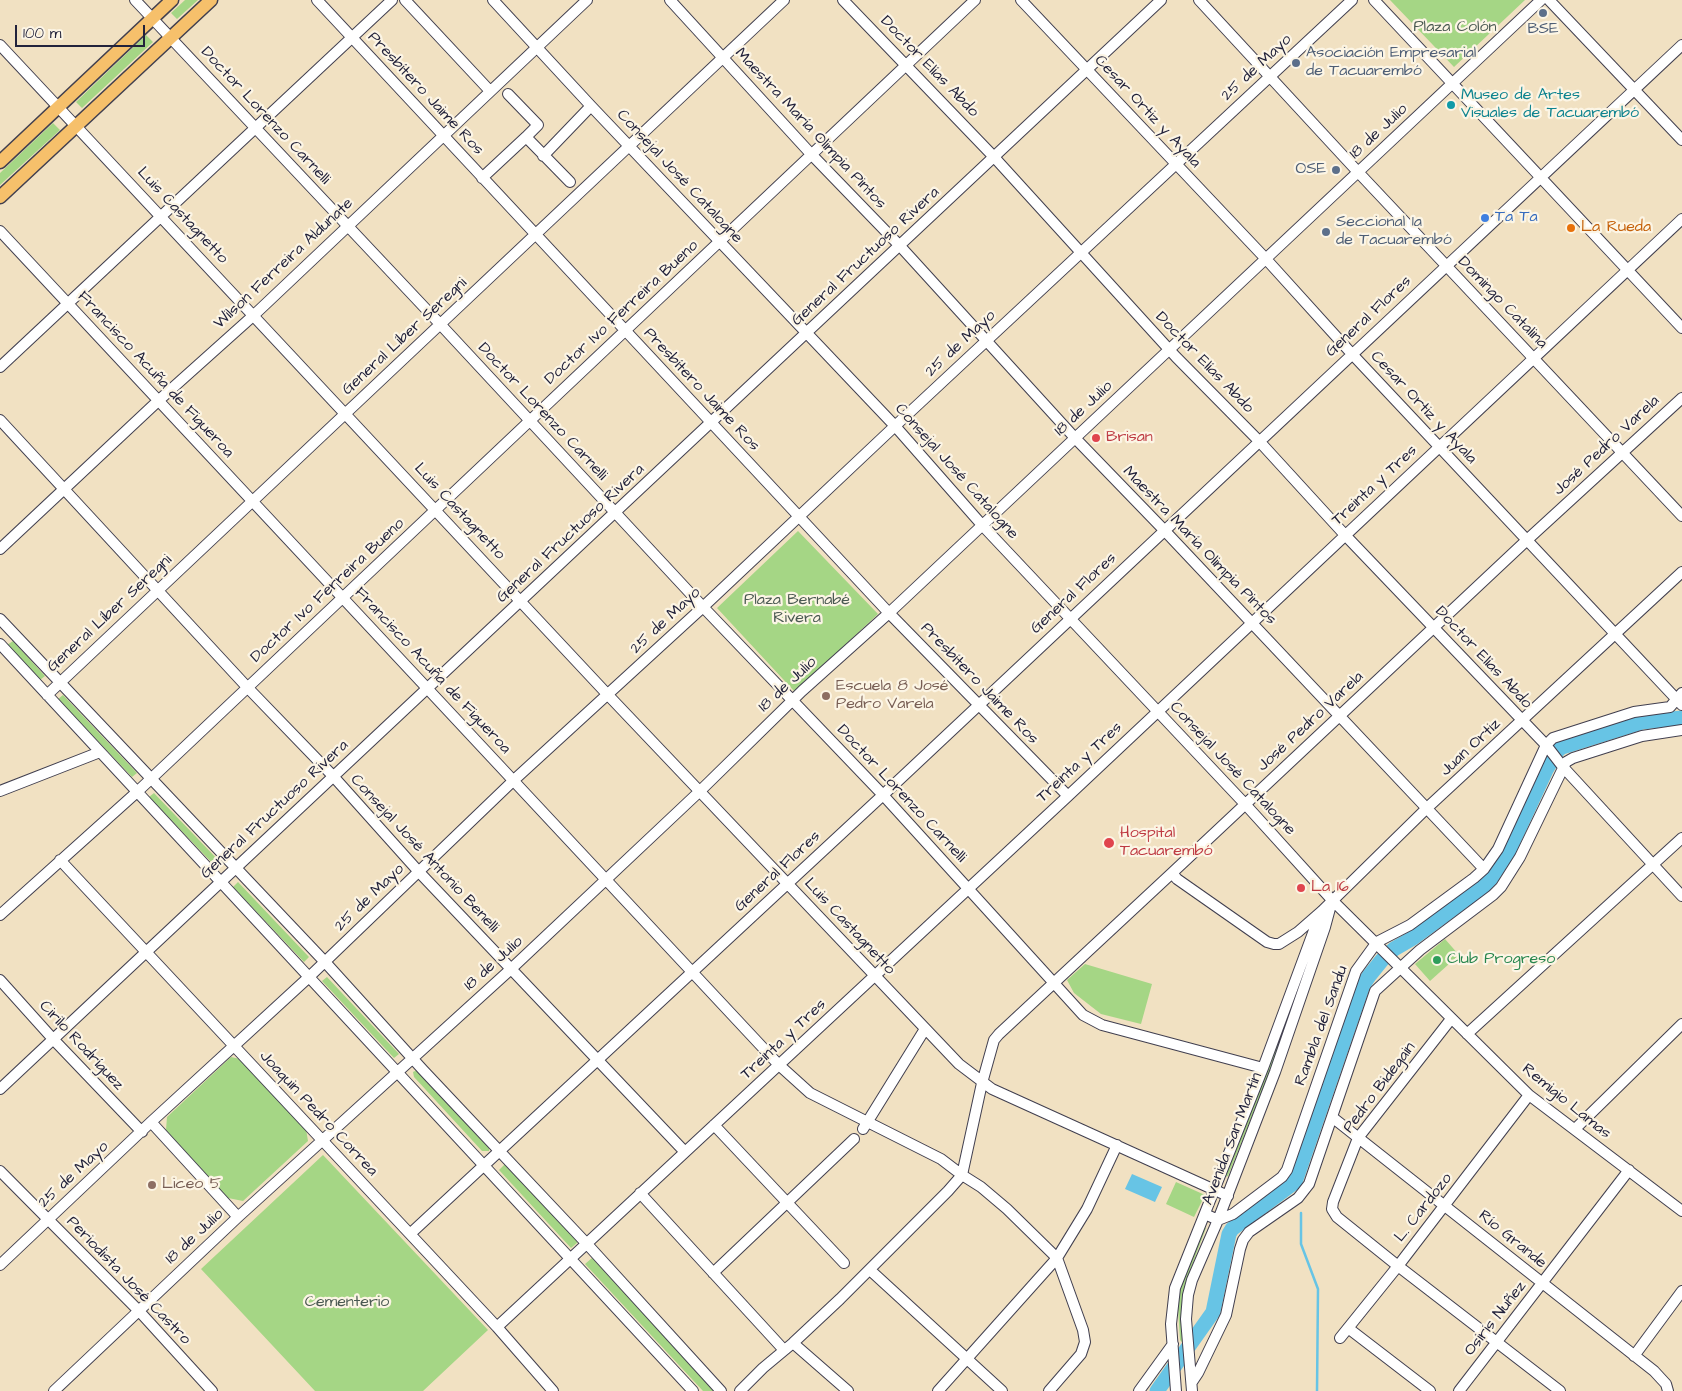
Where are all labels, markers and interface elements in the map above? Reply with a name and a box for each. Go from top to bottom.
marker: BSE [1537,7,1549,19]
street label: Doctor Elías Abdo [876,12,982,122]
scale bar [18,15,148,47]
park label: Plaza Colón [1413,18,1497,38]
place label: BSE [1527,20,1559,40]
text: 100 m [23,23,62,44]
street label: Presbítero Jaime Ros [363,28,487,160]
street label: 25 de Mayo [1218,31,1296,105]
street label: Doctor Lorenzo Carnelli [196,43,334,189]
street label: Maestra María Olimpia Pintos [730,44,890,214]
place label: Asociación Empresarial de Tacuarembó [1306,44,1476,82]
street label: Cesar Ortiz y Ayala [1090,52,1204,172]
marker: Asociación Empresarial de Tacuarembó [1290,57,1302,69]
place label: Museo de Artes Visuales de Tacuarembó [1461,86,1639,124]
marker: Museo de Artes Visuales de Tacuarembó [1445,99,1457,111]
street label: 18 de Julio [1346,100,1412,164]
street label: Consejal José Catalogne [612,106,746,248]
place label: OSE [1296,160,1326,180]
street label: Luis Castagnetto [132,164,232,268]
marker: OSE [1330,164,1342,176]
street label: General Fructuoso Rivera [788,183,944,331]
street label: Wilson Ferreira Aldunate [210,194,358,334]
place label: Ta Ta [1495,208,1538,228]
marker: Ta Ta [1479,212,1491,224]
place label: Seccional 1a de Tacuarembó [1336,213,1452,251]
place label: La Rueda [1581,218,1651,238]
marker: La Rueda [1565,222,1577,234]
marker: Seccional 1a de Tacuarembó [1320,226,1332,238]
street label: Doctor Ivo Ferreira Bueno [541,237,703,389]
street label: Domingo Catalina [1453,253,1551,353]
street label: General Flores [1322,272,1416,362]
street label: General Líber Seregni [339,274,471,400]
street label: Francisco Acuña de Figueroa [73,288,237,462]
street label: 25 de Mayo [922,307,1000,381]
street label: Doctor Elías Abdo [1151,308,1257,418]
street label: Presbítero Jaime Ros [639,324,763,456]
street label: Doctor Lorenzo Carnelli [473,339,611,485]
street label: Cesar Ortiz y Ayala [1366,348,1480,468]
street label: 18 de Julio [1051,377,1117,441]
street label: José Pedro Varela [1550,392,1664,500]
street label: Consejal José Catalogne [890,400,1022,544]
place label: Brisan [1106,428,1153,448]
marker: Brisan [1090,432,1102,444]
street label: Treinta y Tres [1328,442,1422,530]
street label: Luis Castagnetto [409,460,509,564]
street label: General Fructuoso Rivera [493,460,649,608]
street label: Maestra María Olimpia Pintos [1118,463,1280,629]
street label: Doctor Ivo Ferreira Bueno [247,515,409,667]
street label: General Flores [1027,549,1121,639]
street label: General Líber Seregni [44,551,176,677]
street label: Francisco Acuña de Figueroa [350,584,514,758]
street label: 25 de Mayo [627,584,705,658]
park label: Plaza Bernabé Rivera [744,591,850,629]
street label: Doctor Elías Abdo [1430,603,1536,713]
street label: Presbítero Jaime Ros [916,619,1042,749]
street label: 18 de Julio [755,653,821,717]
street label: José Pedro Varela [1254,668,1368,776]
place label: Escuela 8 José Pedro Varela [836,677,948,715]
marker: Escuela 8 José Pedro Varela [820,690,832,702]
street label: Consejal José Catalogne [1165,698,1299,840]
street label: Juan Ortiz [1437,715,1505,781]
street label: Treinta y Tres [1033,719,1127,807]
street label: Doctor Lorenzo Carnelli [832,721,970,867]
street label: General Fructuoso Rivera [197,736,353,884]
street label: Consejal José Antonio Benelli [346,771,502,937]
place label: Hospital Tacuarembó [1120,824,1212,862]
street label: General Flores [731,827,825,917]
marker: Hospital Tacuarembó [1102,836,1116,850]
street label: 25 de Mayo [331,860,409,936]
street label: Luis Castagnetto [799,875,899,979]
place label: La 16 [1311,878,1349,898]
marker: La 16 [1295,882,1307,894]
street label: 18 de Julio [461,933,527,995]
place label: Club Progreso [1447,950,1555,970]
marker: Club Progreso [1431,954,1443,966]
street label: Rambla del Sandu [1291,963,1353,1089]
street label: Treinta y Tres [737,996,831,1084]
street label: Cirilo Rodríguez [35,997,127,1095]
street label: Pedro Bidegain [1340,1039,1420,1137]
street label: Joaquin Pedro Correa [255,1047,381,1181]
street label: Remigio Lamas [1518,1060,1614,1144]
street label: Avenida San Martín [1199,1070,1267,1208]
street label: 25 de Mayo [35,1138,113,1212]
street label: L. Cardozo [1391,1170,1457,1246]
place label: Liceo 5 [162,1175,221,1195]
marker: Liceo 5 [146,1179,158,1191]
street label: 18 de Julio [162,1205,228,1269]
street label: Río Grande [1474,1207,1550,1273]
street label: Periodista José Castro [62,1213,194,1349]
street label: Osiris Nuñez [1461,1278,1531,1360]
park label: Cementerio [305,1293,389,1313]

